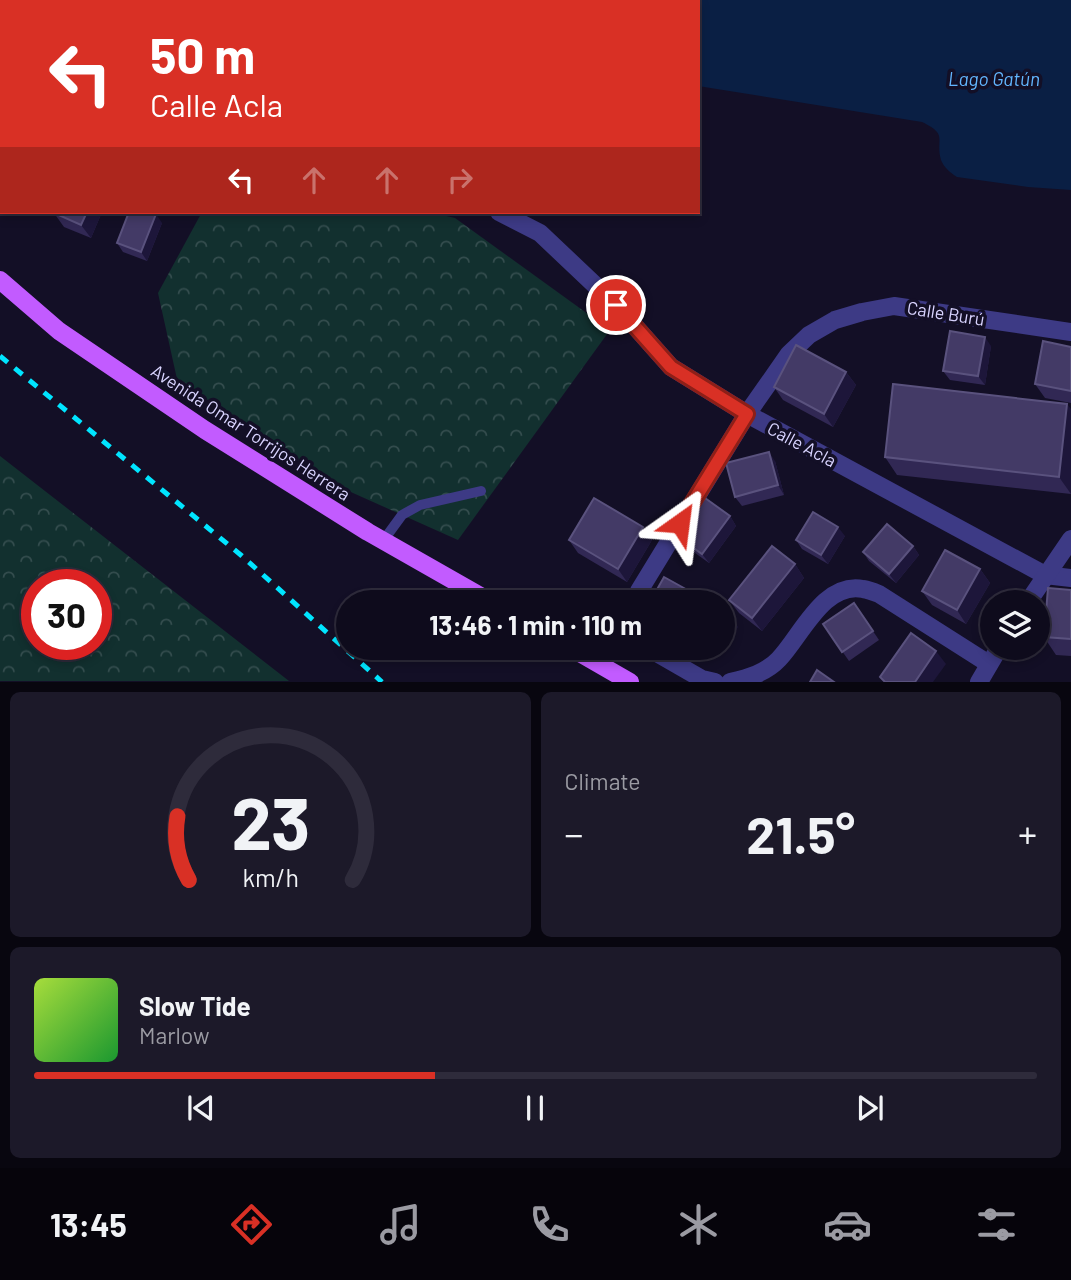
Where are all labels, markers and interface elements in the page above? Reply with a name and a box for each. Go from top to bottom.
text: 50 m [150,25,255,84]
icon: left [35,28,126,119]
water label: Lago Gatún [948,67,1040,90]
text: Calle Acla [150,85,283,123]
icon: left [222,161,260,199]
icon: ahead [295,161,333,199]
icon: ahead [368,161,406,199]
icon: right [441,161,479,199]
pin [586,275,646,335]
icon: arrive [597,286,635,324]
street label: Calle Burú [906,296,986,330]
street label: Avenida Omar Torrijos Herrera [147,359,355,505]
street label: Calle Acla [764,417,840,471]
position arrow [643,486,717,560]
speed limit sign: 30 [21,569,112,660]
map controls [980,590,1050,660]
button: layers [980,590,1050,660]
text: 13:46 · 1 min · 110 m [429,609,642,640]
text: Climate [565,767,641,795]
text: 23 [231,778,310,866]
text: 21.5° [746,802,855,864]
text: − [565,810,584,856]
text: + [1018,810,1037,856]
text: km/h [242,862,299,892]
text: Slow Tide [139,990,251,1021]
text: Marlow [139,1021,210,1049]
icon: previous [182,1089,220,1127]
icon: pause [516,1089,554,1127]
icon: next [851,1089,889,1127]
icon: directions [227,1200,276,1249]
icon: music [376,1200,425,1249]
icon: phone [525,1200,574,1249]
icon: climate [674,1200,723,1249]
icon: car [823,1200,872,1249]
icon: filters [972,1200,1021,1249]
text: 13:45 [50,1205,127,1243]

